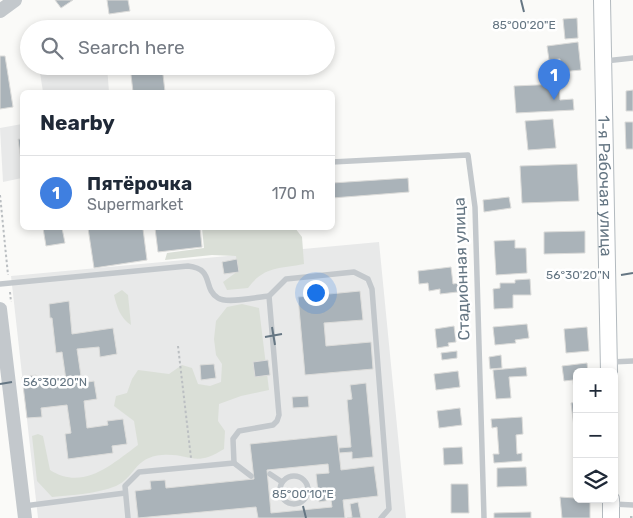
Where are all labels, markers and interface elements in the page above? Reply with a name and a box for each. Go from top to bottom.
text: 85°00'20"E [492,18,556,32]
search box [20,20,335,75]
icon: search [38,34,66,62]
text: Search here [78,36,185,59]
pin: 1 [538,59,570,100]
text: Nearby [40,110,115,135]
street label: 1-я Рабочая улица [594,115,616,257]
text: Пятёрочка [87,172,192,195]
text: 1 [52,184,60,203]
text: 170 m [272,184,315,203]
text: Supermarket [87,195,183,214]
street label: Стадионная улица [450,197,473,341]
text: 56°30'20"N [546,268,610,282]
your location [303,280,329,306]
map controls [573,368,618,503]
button: + [573,368,618,413]
text: 56°30'20"N [23,375,87,389]
button: − [573,413,618,458]
button: layers [573,458,618,503]
text: 85°00'10"E [272,487,334,501]

